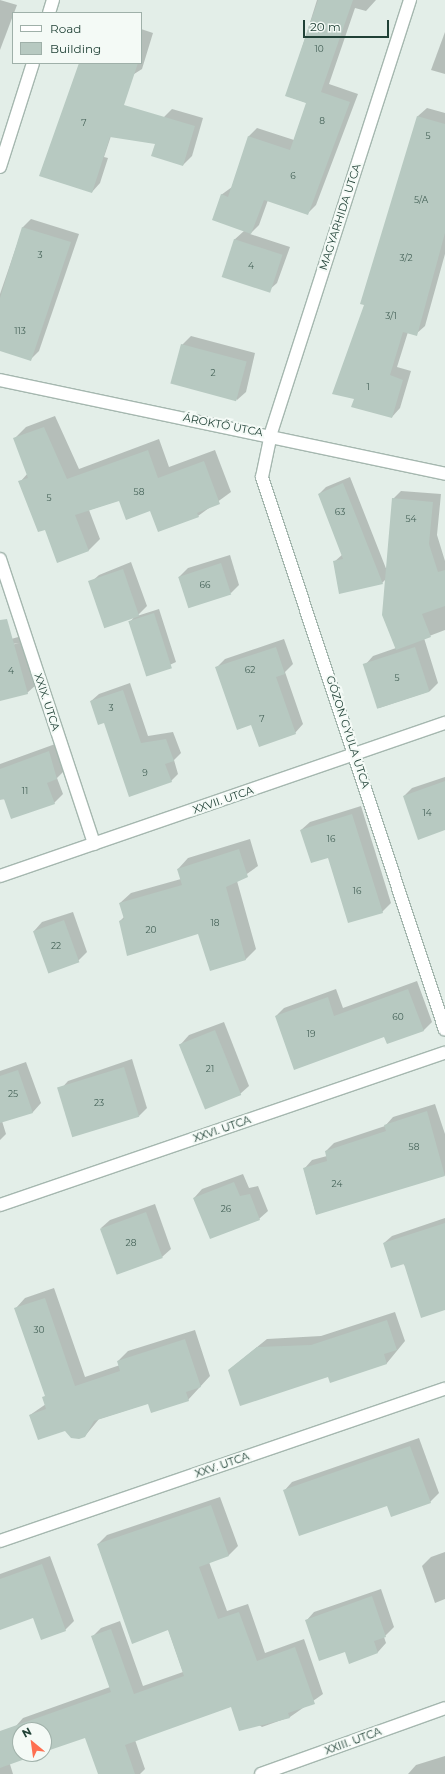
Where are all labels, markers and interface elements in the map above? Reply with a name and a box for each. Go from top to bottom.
legend [12,12,142,64]
scale bar [305,12,391,38]
text: 20 m [310,19,341,34]
text: Road [50,21,81,36]
text: Building [50,41,101,56]
house number: 10 [314,44,324,54]
house number: 8 [319,116,325,126]
house number: 7 [81,118,87,128]
house number: 5 [425,131,431,141]
street label: MAGYARHIDA UTCA [317,162,363,272]
house number: 6 [290,171,296,181]
house number: 5/A [414,195,428,205]
house number: 3 [37,250,43,260]
house number: 3/2 [399,253,413,263]
house number: 4 [248,261,254,271]
house number: 3/1 [385,311,397,321]
house number: 113 [14,326,26,336]
house number: 2 [210,368,216,378]
house number: 1 [366,382,370,392]
street label: ÁROKTŐ UTCA [182,411,264,439]
house number: 58 [134,487,144,497]
house number: 5 [46,493,52,503]
house number: 63 [335,507,345,517]
house number: 54 [405,514,417,524]
house number: 66 [200,580,210,590]
house number: 62 [245,665,255,675]
house number: 4 [8,666,14,676]
street label: XXIX. UTCA [31,672,63,732]
house number: 5 [394,673,400,683]
street label: GÓZON GYULA UTCA [324,674,372,790]
house number: 3 [108,703,114,713]
house number: 7 [259,714,265,724]
house number: 9 [142,768,148,778]
street label: XXVII. UTCA [191,783,255,817]
house number: 11 [22,786,28,796]
house number: 14 [422,808,432,818]
house number: 16 [327,834,335,844]
house number: 16 [353,886,361,896]
house number: 18 [211,918,219,928]
house number: 20 [145,925,157,935]
house number: 22 [51,941,61,951]
house number: 60 [392,1012,404,1022]
house number: 19 [307,1029,315,1039]
house number: 21 [206,1064,214,1074]
house number: 25 [8,1089,18,1099]
house number: 23 [94,1098,104,1108]
street label: XXVI. UTCA [191,1113,253,1145]
house number: 58 [409,1142,419,1152]
house number: 24 [332,1179,342,1189]
house number: 26 [221,1204,231,1214]
house number: 28 [126,1238,136,1248]
house number: 30 [33,1325,45,1335]
street label: XXV. UTCA [193,1450,251,1480]
north arrow [12,1722,52,1762]
text: N [19,1724,34,1741]
street label: XXIII. UTCA [323,1725,383,1757]

